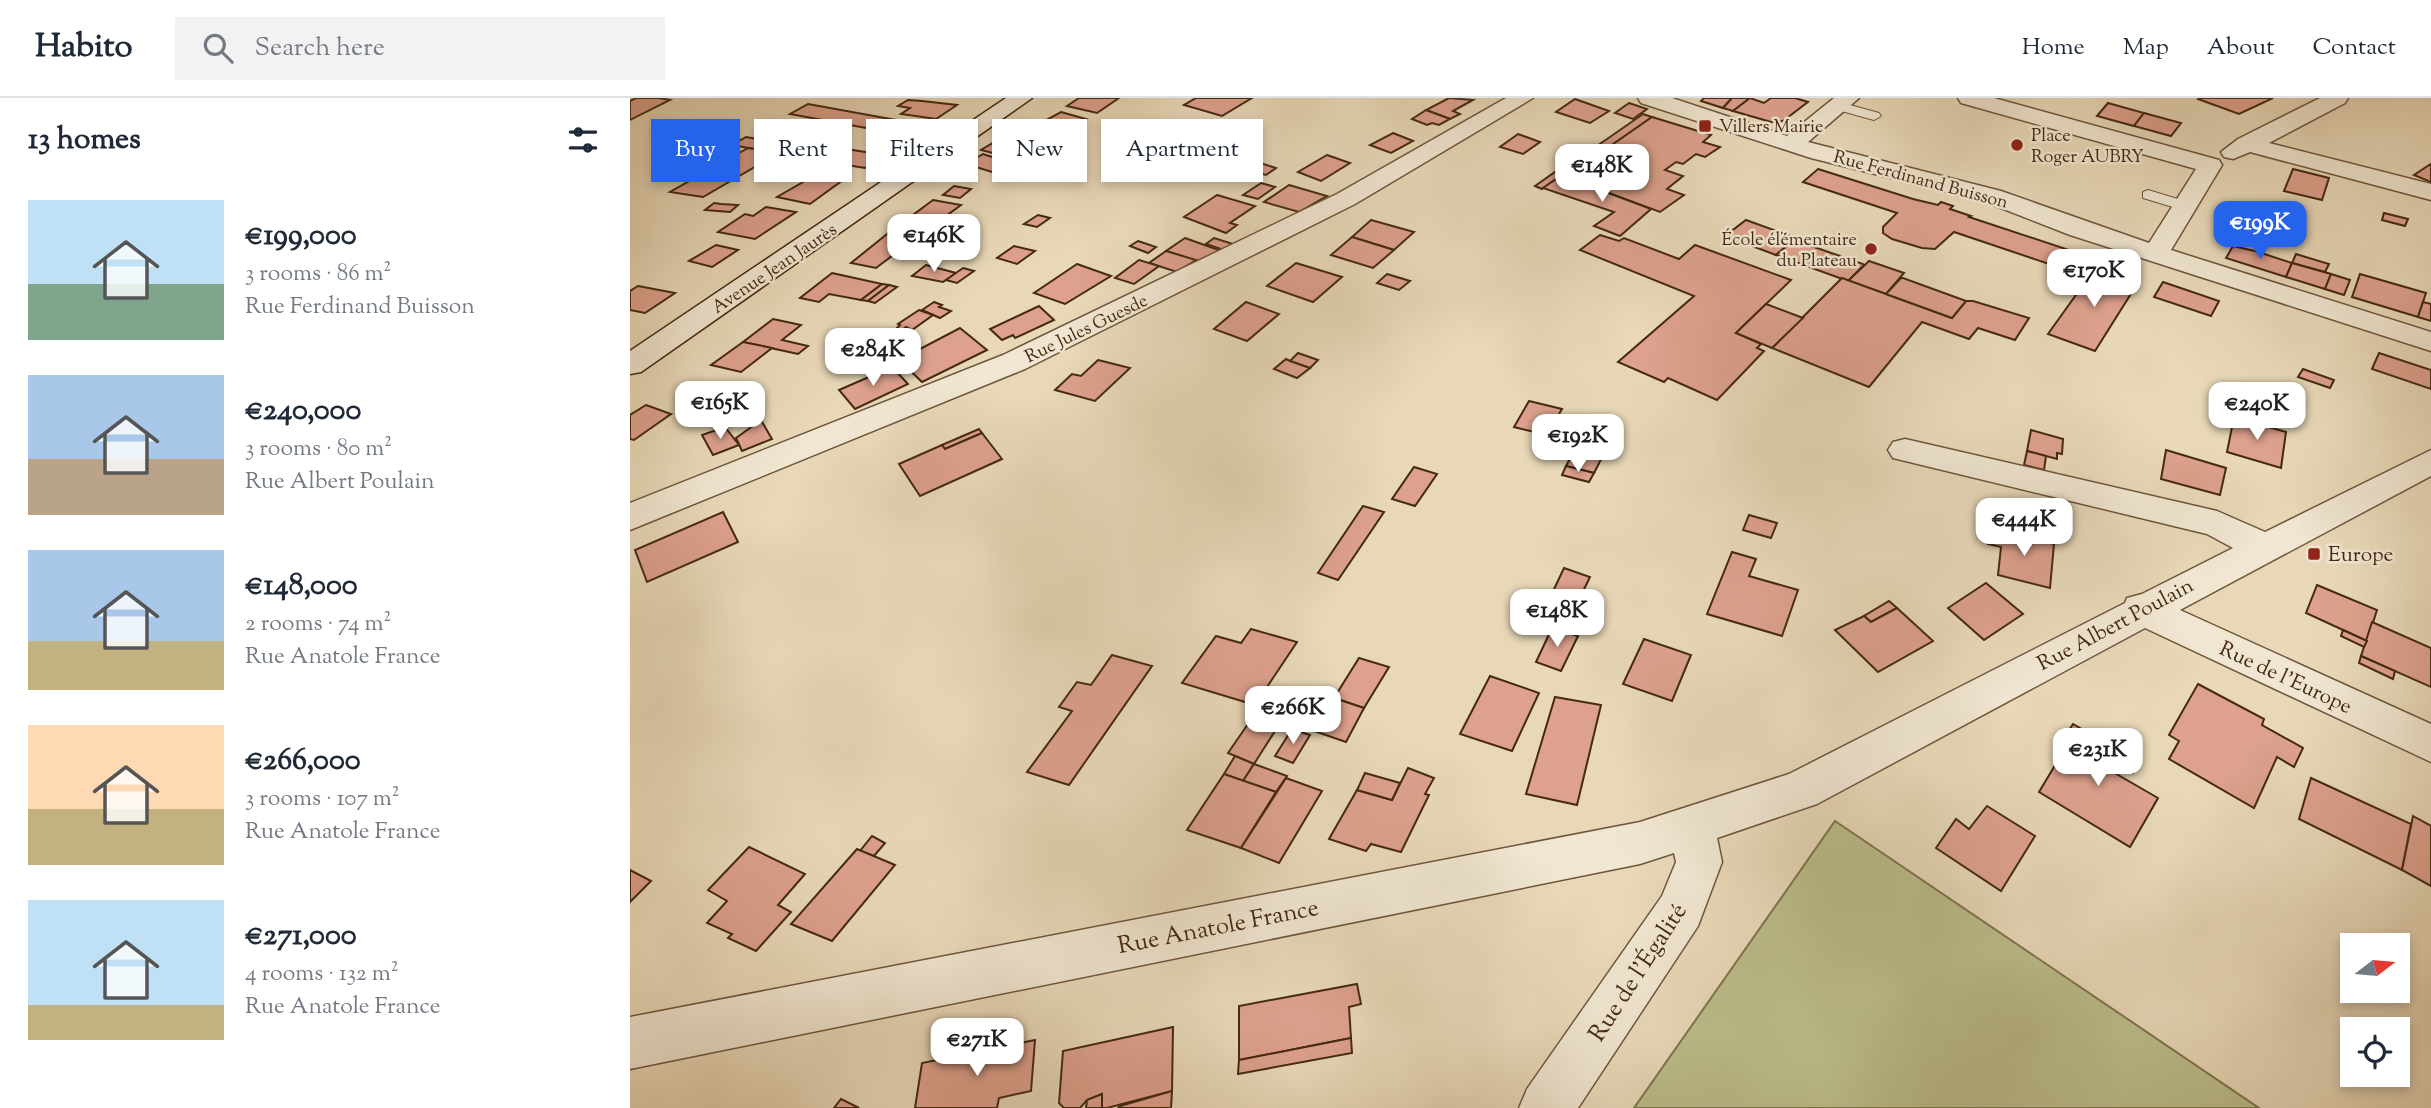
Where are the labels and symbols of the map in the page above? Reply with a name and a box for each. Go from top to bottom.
place label: Villers Mairie [1719,115,1824,141]
marker: Villers Mairie [1697,118,1713,134]
place label: Place Roger AUBRY [2031,124,2144,171]
marker: Place Roger AUBRY [2009,137,2025,153]
pin: €148K [1553,144,1651,204]
street label: Rue Ferdinand Buisson [1830,145,2011,217]
pin: €199K [2211,202,2309,261]
pin: €146K [885,214,983,274]
street label: Avenue Jean Jaurès [707,218,843,321]
place label: École élémentaire du Plateau [1721,228,1857,275]
marker: École élémentaire du Plateau [1863,241,1879,257]
pin: €170K [2045,250,2143,309]
street label: Rue Jules Guesde [1021,289,1153,371]
pin: €284K [824,328,922,388]
pin: €165K [671,382,769,441]
pin: €240K [2208,382,2306,442]
pin: €192K [1529,414,1627,474]
pin: €444K [1975,498,2073,558]
place label: Europe [2328,541,2393,571]
marker: Europe [2306,546,2322,562]
street label: Rue Albert Poulain [2032,572,2199,680]
pin: €148K [1508,589,1606,649]
street label: Rue de l'Europe [2214,635,2356,723]
pin: €266K [1244,686,1342,746]
pin: €231K [2049,728,2147,788]
street label: Rue Anatole France [1115,892,1322,964]
street label: Rue de l'Égalité [1581,897,1696,1049]
north arrow [2340,933,2410,1003]
pin: €271K [928,1018,1026,1078]

